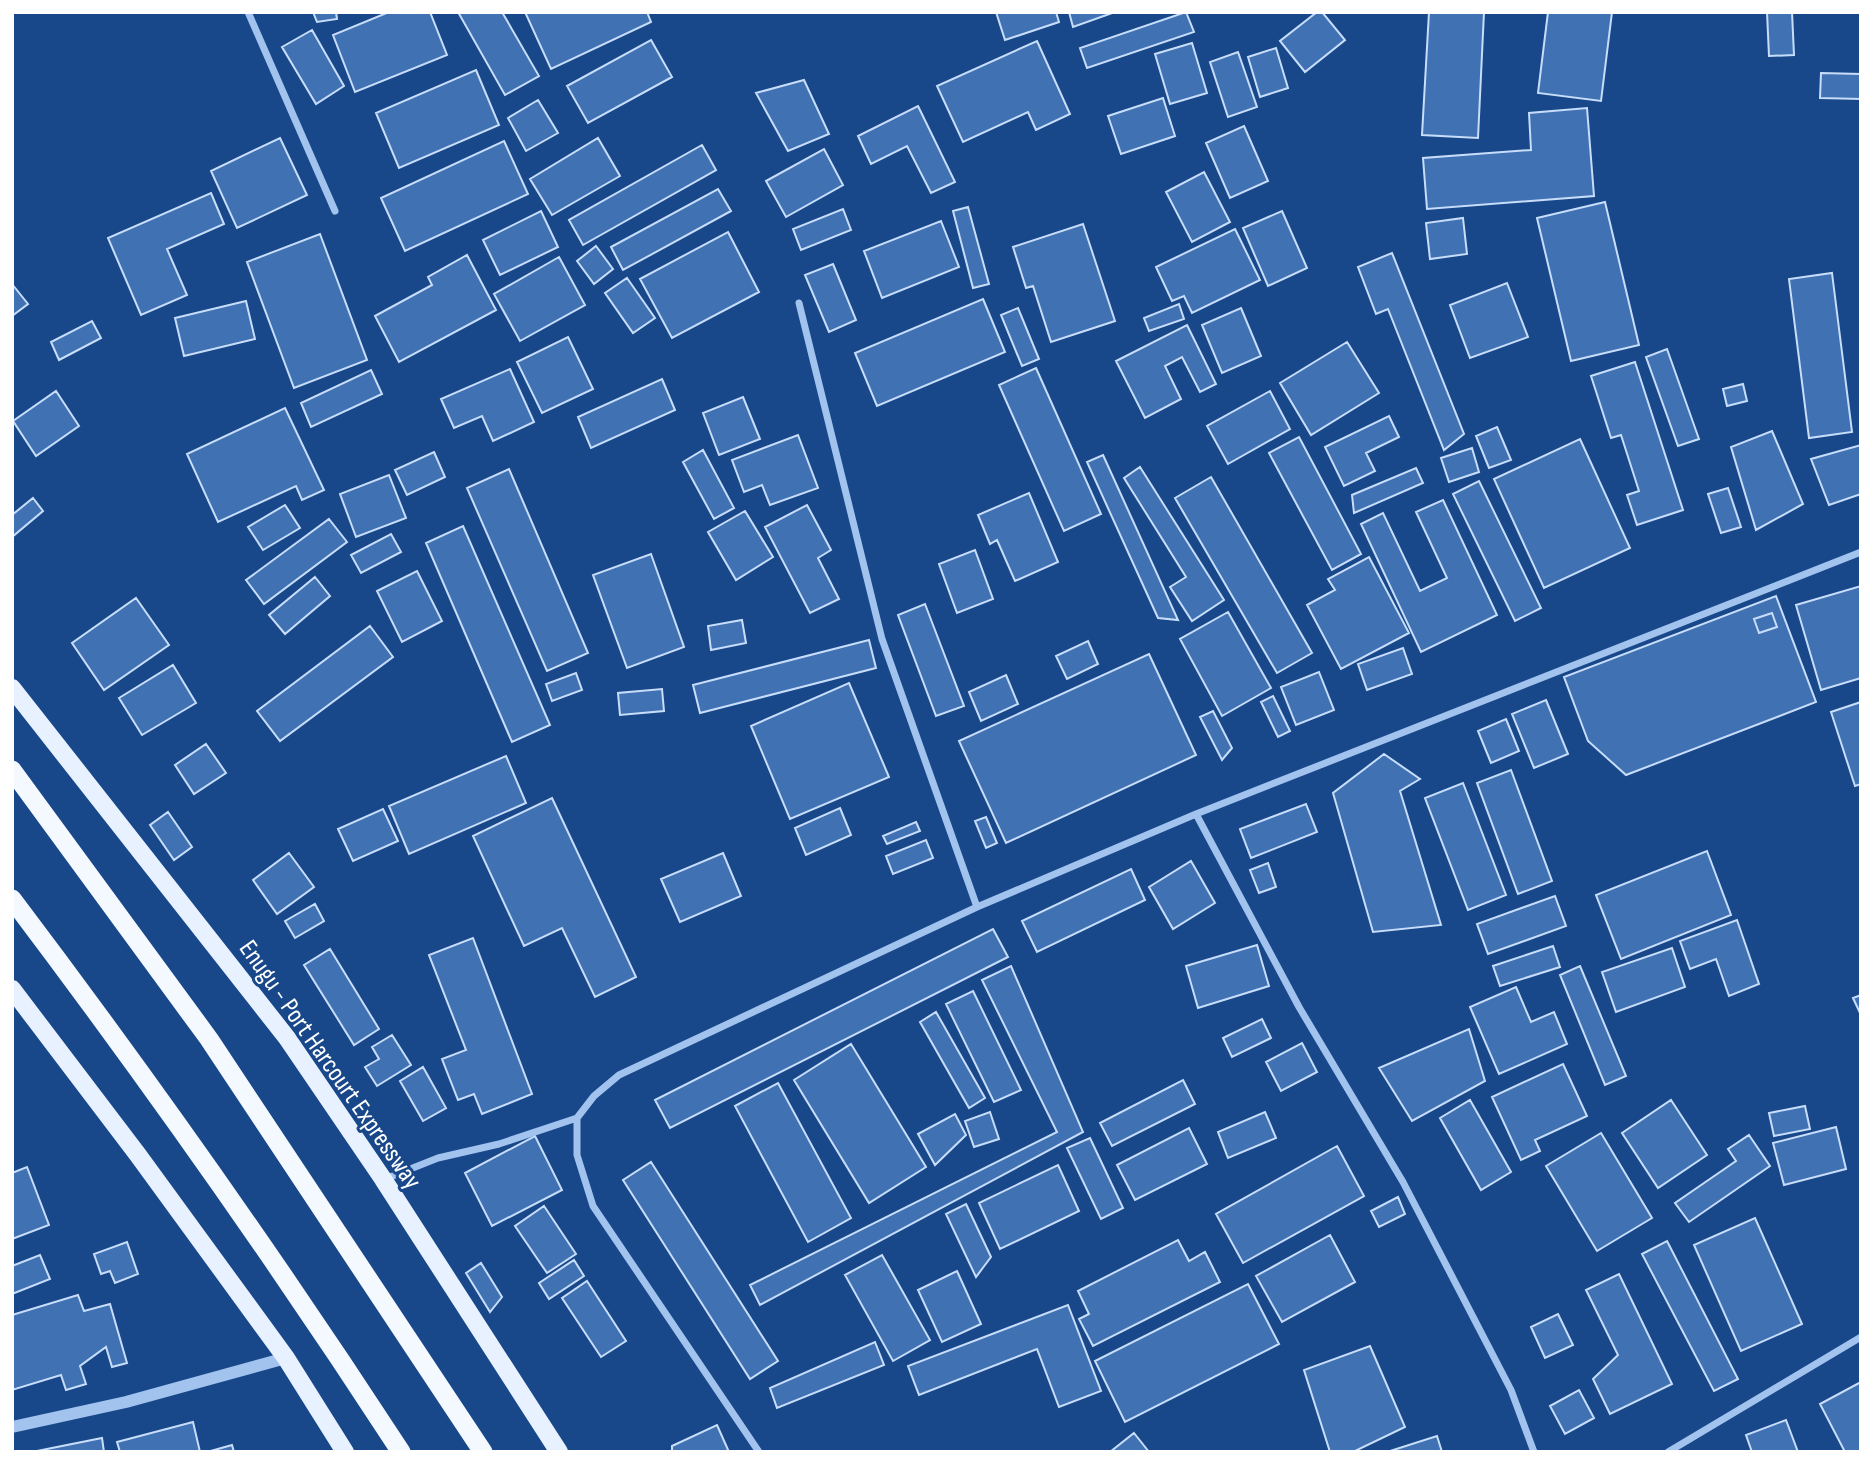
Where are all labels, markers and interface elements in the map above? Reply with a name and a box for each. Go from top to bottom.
street label: Enugu - Port Harcourt Expressway [232,934,428,1195]

